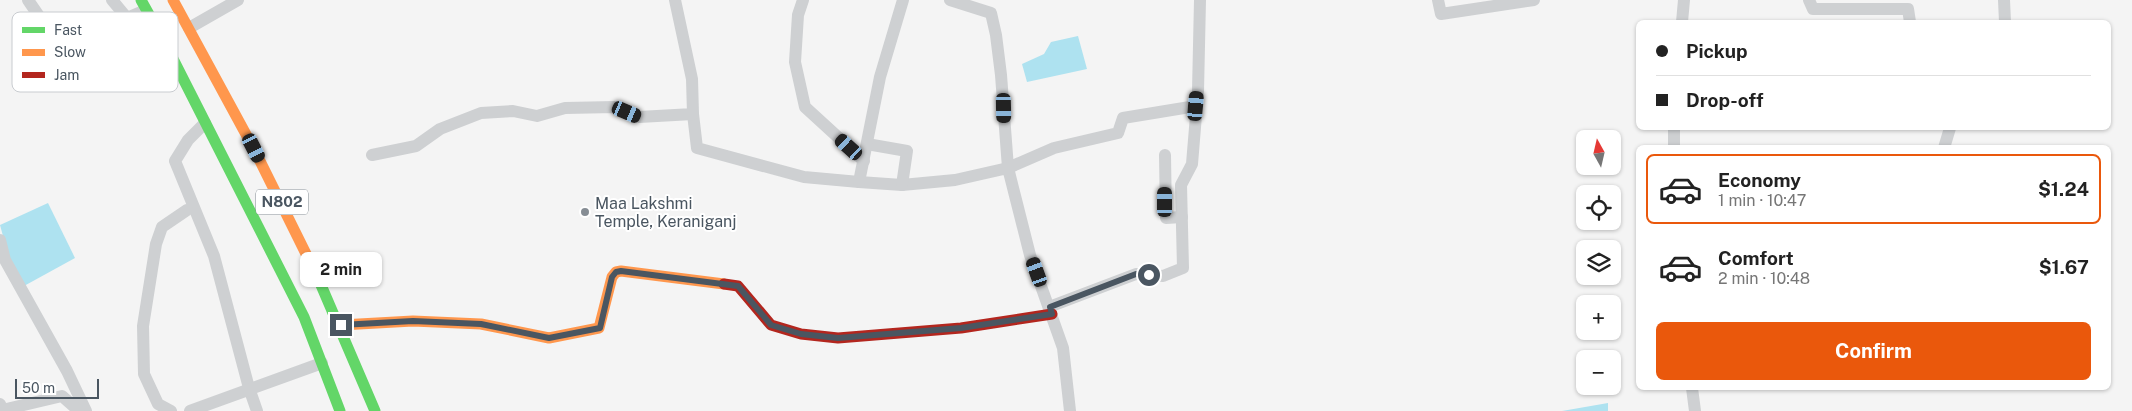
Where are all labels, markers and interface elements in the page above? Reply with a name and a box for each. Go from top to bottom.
legend [12,12,178,92]
text: Fast [54,22,82,38]
text: Pickup [1686,40,1748,62]
text: Slow [54,44,86,60]
text: Jam [54,67,79,83]
text: Drop-off [1686,89,1763,111]
car [1187,90,1204,122]
car [996,93,1011,123]
car [610,99,643,125]
north arrow [1576,130,1621,175]
map controls [1576,130,1621,395]
car [240,131,267,165]
car [832,131,865,163]
icon: car [1658,167,1703,212]
text: Economy [1718,169,1801,191]
text: $1.24 [2038,178,2089,200]
button: locate [1576,185,1621,230]
car [1157,187,1172,217]
road number: N802 [256,190,308,214]
text: 1 min · 10:47 [1718,191,1806,210]
place label: Maa Lakshmi Temple, Keraniganj [595,194,736,231]
marker: Maa Lakshmi Temple, Keraniganj [579,206,591,218]
button: layers [1576,240,1621,285]
icon: car [1658,245,1703,290]
text: Comfort [1718,247,1794,269]
callout: 2 min [300,252,382,288]
car [1024,255,1049,289]
text: $1.67 [2039,256,2089,278]
text: 2 min [320,260,362,279]
route start [1138,264,1160,286]
text: 2 min · 10:48 [1718,269,1810,288]
button: + [1576,295,1621,340]
route end [330,314,352,336]
button: Confirm [1656,322,2091,380]
button: − [1576,350,1621,395]
scale bar [15,376,99,399]
text: 50 m [22,380,55,396]

